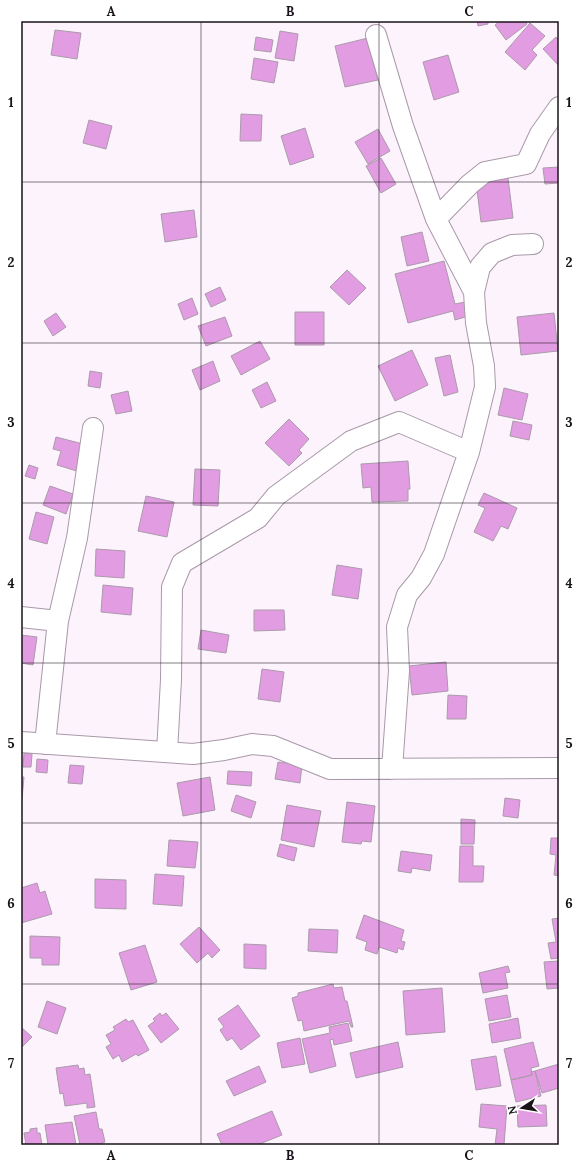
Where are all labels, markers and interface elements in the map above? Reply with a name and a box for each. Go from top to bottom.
text: A [107,3,116,20]
text: B [286,3,295,20]
text: C [465,3,474,20]
text: 1 [8,94,14,111]
text: 1 [566,94,572,111]
text: 2 [8,254,15,271]
text: 2 [566,254,573,271]
text: 3 [7,414,15,431]
text: 3 [565,414,573,431]
text: 4 [7,575,15,592]
text: 4 [565,575,573,592]
text: 5 [7,735,15,752]
text: 5 [565,735,573,752]
text: 6 [7,895,15,912]
text: 6 [565,895,573,912]
text: 7 [8,1055,14,1072]
text: 7 [566,1055,572,1072]
north arrow [502,1088,542,1128]
text: N [504,1104,520,1116]
text: A [107,1147,116,1164]
text: B [286,1147,295,1164]
text: C [465,1147,474,1164]

